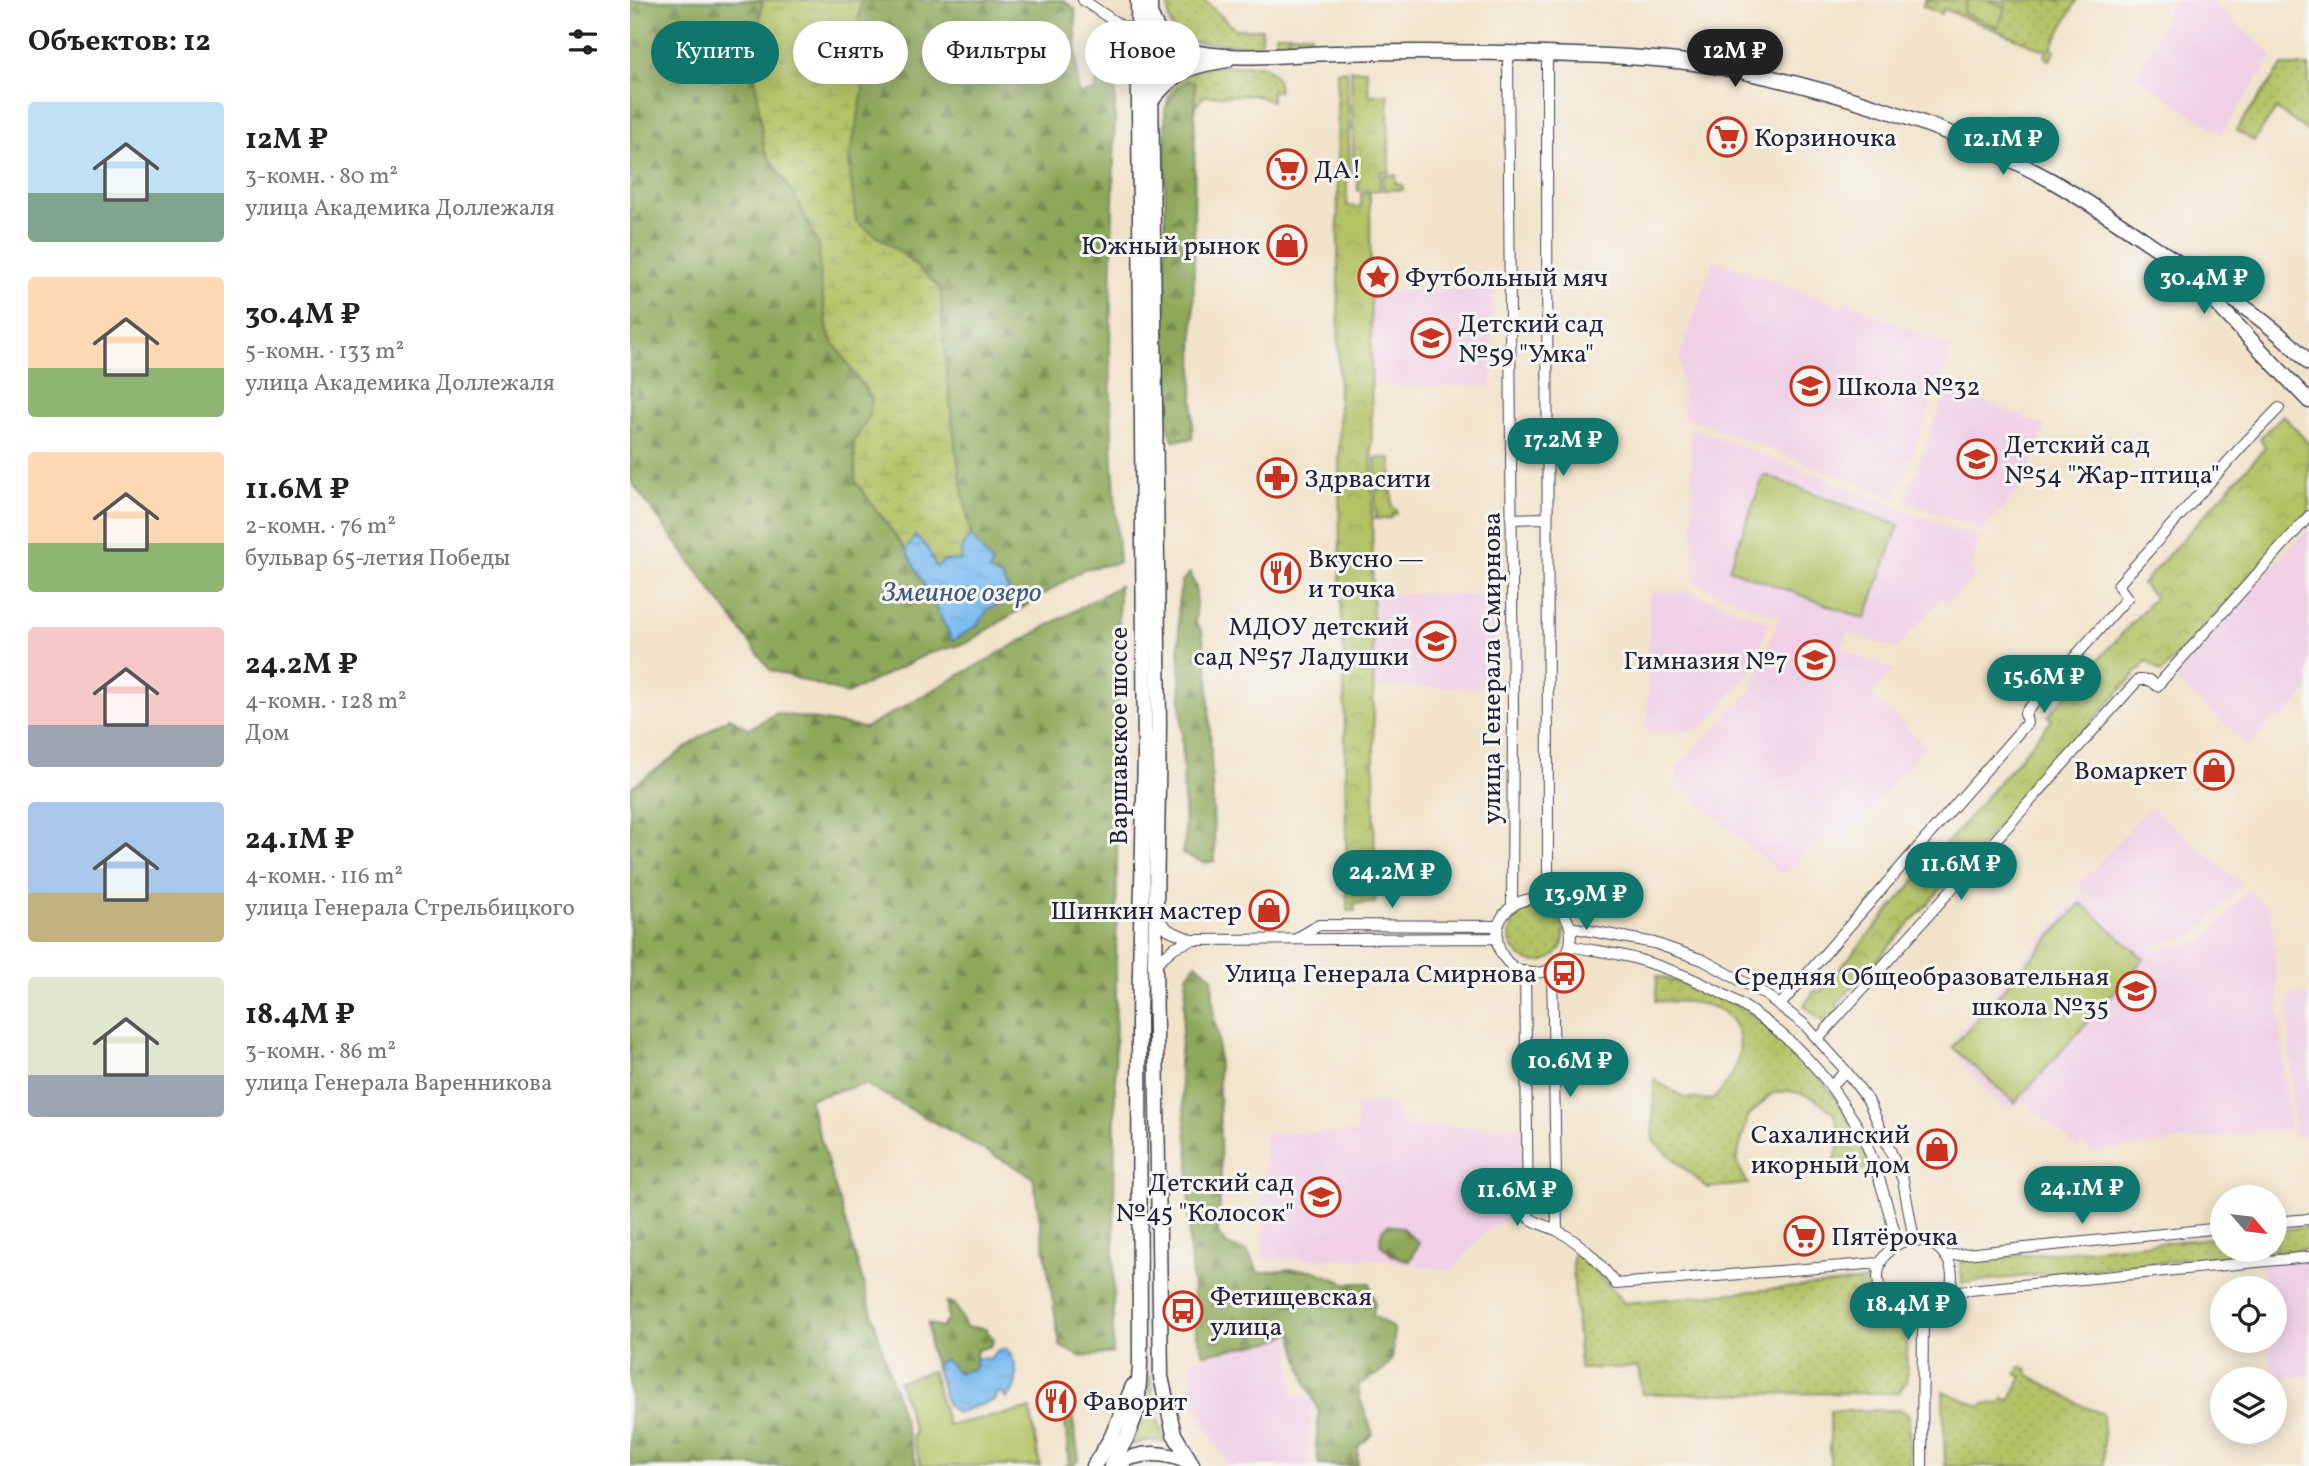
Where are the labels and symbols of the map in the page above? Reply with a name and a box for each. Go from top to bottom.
pin: 12M ₽ [1686,29,1784,89]
supermarket icon: Корзиночка [1706,116,1748,158]
pin: 12.1M ₽ [1938,118,2068,177]
place label: Корзиночка [1754,121,1897,157]
supermarket icon: ДА! [1266,148,1308,190]
place label: ДА! [1314,153,1362,189]
shop icon: Южный рынок [1266,224,1308,266]
place label: Южный рынок [1081,229,1260,265]
place icon: Футбольный мяч [1357,256,1399,298]
pin: 30.4M ₽ [2139,256,2269,316]
place label: Футбольный мяч [1405,261,1608,297]
place label: Детский сад №59 "Умка" [1458,307,1604,373]
school or university icon: Детский сад №59 "Умка" [1410,317,1452,359]
school or university icon: Школа №32 [1789,365,1831,407]
place label: Школа №32 [1837,370,1981,406]
pin: 17.2M ₽ [1498,419,1628,478]
place label: Детский сад №54 "Жар-птица" [2004,428,2220,494]
school or university icon: Детский сад №54 "Жар-птица" [1956,438,1998,480]
pharmacy icon: Здрвасити [1256,457,1298,499]
place label: Здрвасити [1304,462,1431,498]
street label: улица Генерала Смирнова [1475,512,1511,824]
place label: Вкусно — и точка [1308,542,1424,608]
restaurant icon: Вкусно — и точка [1260,552,1302,594]
water label: Змеиное озеро [882,574,1042,613]
place label: МДОУ детский сад №57 Ладушки [1194,610,1409,676]
school or university icon: МДОУ детский сад №57 Ладушки [1415,620,1457,662]
street label: Варшавское шоссе [1102,627,1138,845]
school or university icon: Гимназия №7 [1794,639,1836,681]
place label: Гимназия №7 [1623,644,1788,680]
pin: 15.6M ₽ [1979,656,2109,715]
shop icon: Вомаркет [2193,749,2235,791]
place label: Вомаркет [2074,754,2187,790]
pin: 11.6M ₽ [1896,842,2026,902]
pin: 24.2M ₽ [1327,850,1457,910]
pin: 13.9M ₽ [1521,872,1651,932]
shop icon: Шинкин мастер [1248,889,1290,931]
place label: Шинкин мастер [1051,894,1242,930]
bus stop icon: Улица Генерала Смирнова [1543,952,1585,994]
place label: Улица Генерала Смирнова [1225,957,1537,993]
place label: Средняя Общеобразовательная школа №35 [1734,960,2109,1026]
school or university icon: Средняя Общеобразовательная школа №35 [2115,970,2157,1012]
pin: 10.6M ₽ [1505,1040,1635,1099]
place label: Сахалинский икорный дом [1751,1118,1910,1184]
shop icon: Сахалинский икорный дом [1916,1128,1958,1170]
place label: Детский сад №45 "Колосок" [1116,1166,1294,1232]
pin: 24.1M ₽ [2017,1166,2147,1226]
pin: 11.6M ₽ [1452,1168,1582,1228]
school or university icon: Детский сад №45 "Колосок" [1300,1176,1342,1218]
north arrow [2210,1185,2287,1262]
supermarket icon: Пятёрочка [1783,1215,1825,1257]
place label: Пятёрочка [1831,1220,1959,1256]
place label: Фетищевская улица [1210,1280,1372,1346]
pin: 18.4M ₽ [1843,1282,1973,1342]
bus stop icon: Фетищевская улица [1162,1290,1204,1332]
restaurant icon: Фаворит [1035,1380,1077,1422]
place label: Фаворит [1083,1385,1188,1421]

